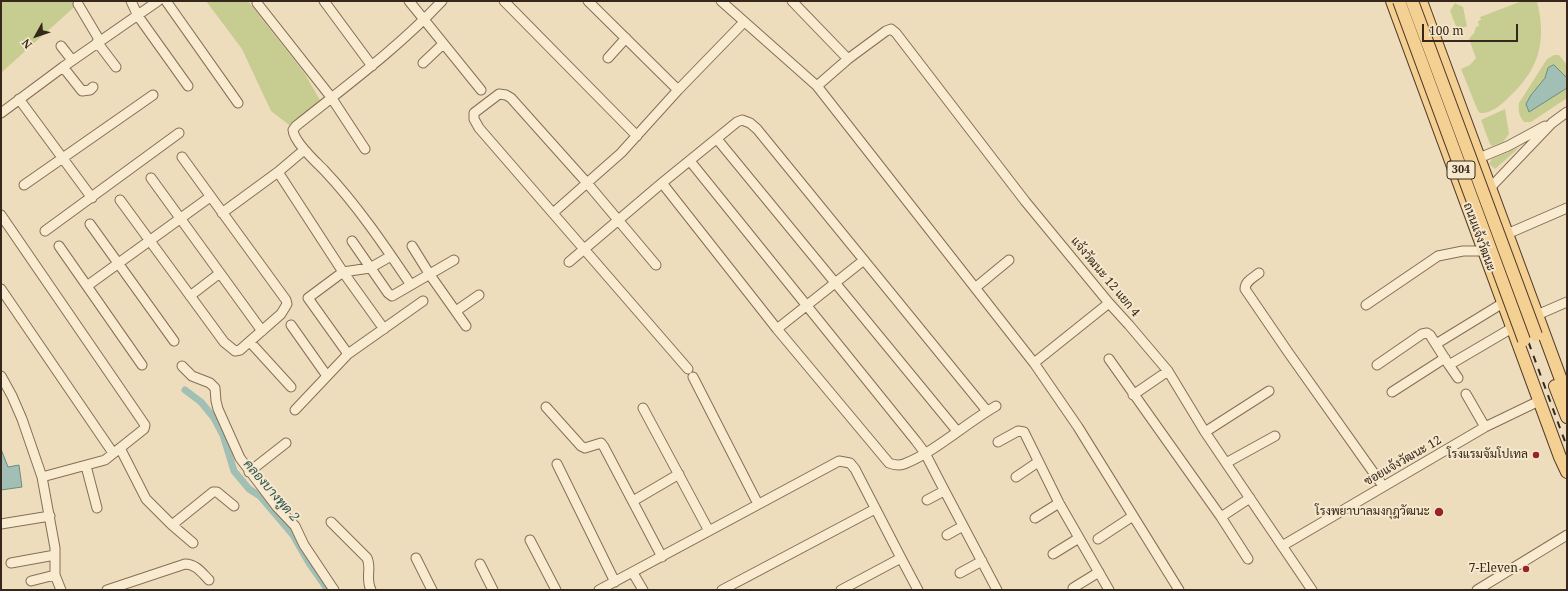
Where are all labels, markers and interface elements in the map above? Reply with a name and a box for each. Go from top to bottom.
north arrow [16,16,56,56]
scale bar [1424,16,1520,42]
text: 100 m [1429,22,1464,39]
text: N [18,36,35,52]
road number: 304 [1447,161,1475,179]
street label: ถนนแจ้งวัฒนะ [1460,201,1498,273]
street label: แจ้งวัฒนะ 12 แยก 4 [1068,234,1142,320]
street label: ซอยแจ้งวัฒนะ 12 [1362,433,1444,489]
place label: โรงแรมจัมโปเทล [1447,448,1528,462]
marker: โรงแรมจัมโปเทล [1531,450,1541,460]
water label: คลองบางพูด 2 [240,457,302,525]
place label: โรงพยาบาลมงกุฎวัฒนะ [1315,505,1430,519]
marker: โรงพยาบาลมงกุฎวัฒนะ [1433,506,1445,518]
place label: 7-Eleven [1469,562,1518,576]
marker: 7-Eleven [1521,564,1531,574]

